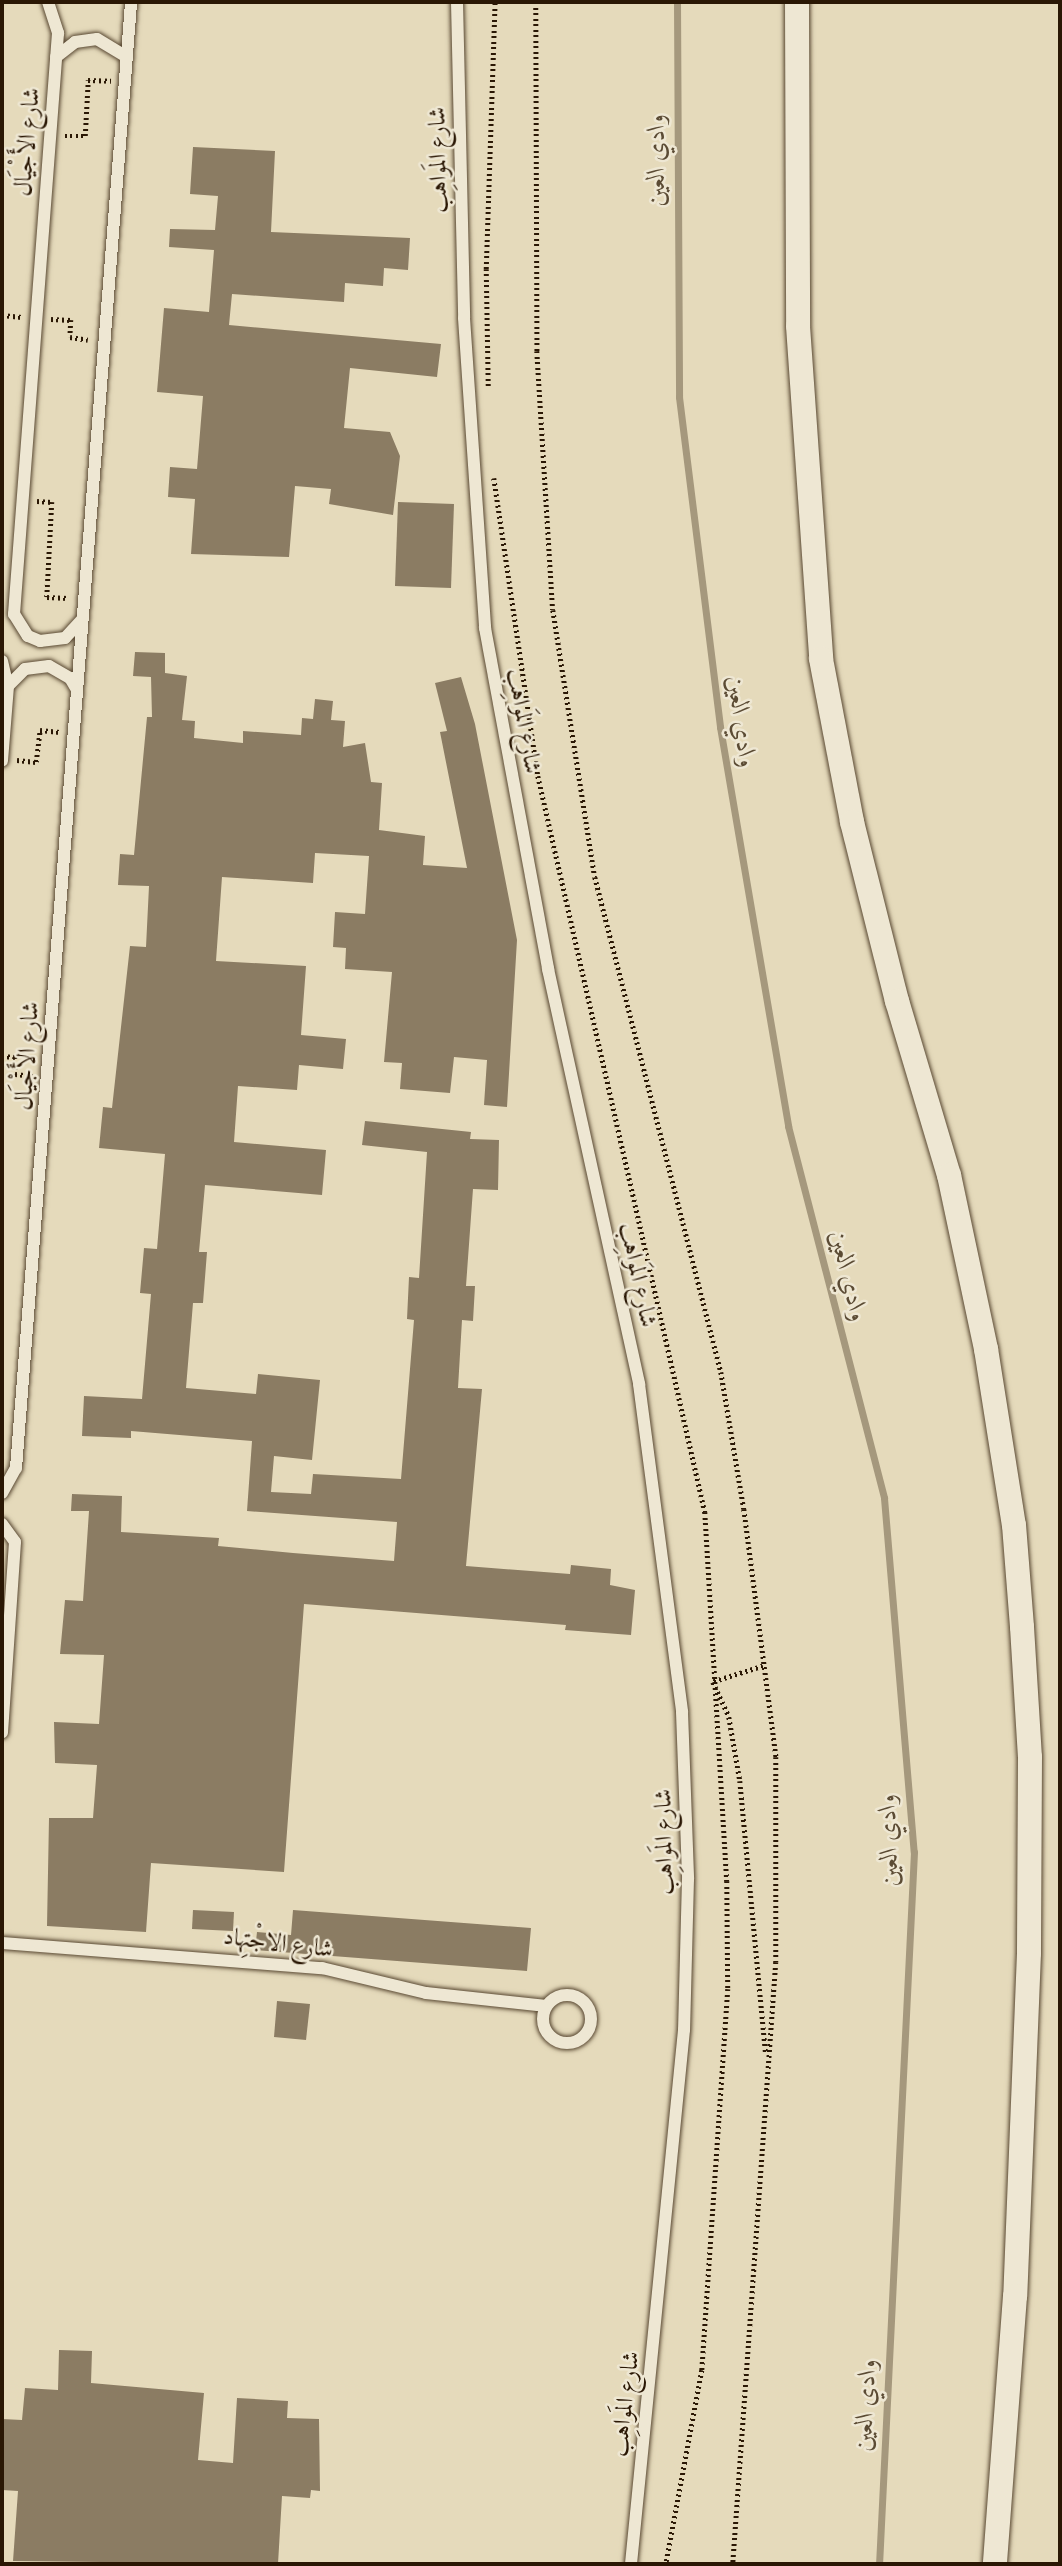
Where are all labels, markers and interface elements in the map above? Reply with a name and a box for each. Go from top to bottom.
street label: شارع الأَجْيَال [9,86,47,198]
street label: شارع المَواهِب [424,107,454,213]
water label: وادي العين [641,114,673,206]
street label: شارع المَواهِب [500,666,546,776]
water label: وادي العين [719,674,763,770]
street label: شارع الأَجْيَال [10,1001,46,1111]
street label: شارع المَواهِب [612,1220,662,1330]
water label: وادي العين [822,1227,874,1325]
street label: شارع المَواهِب [650,1789,680,1895]
water label: وادي العين [872,1793,906,1887]
street label: شارع الاجْتِهاد [221,1923,335,1965]
street label: شارع المَواهِب [605,2350,647,2458]
water label: وادي العين [848,2358,884,2452]

